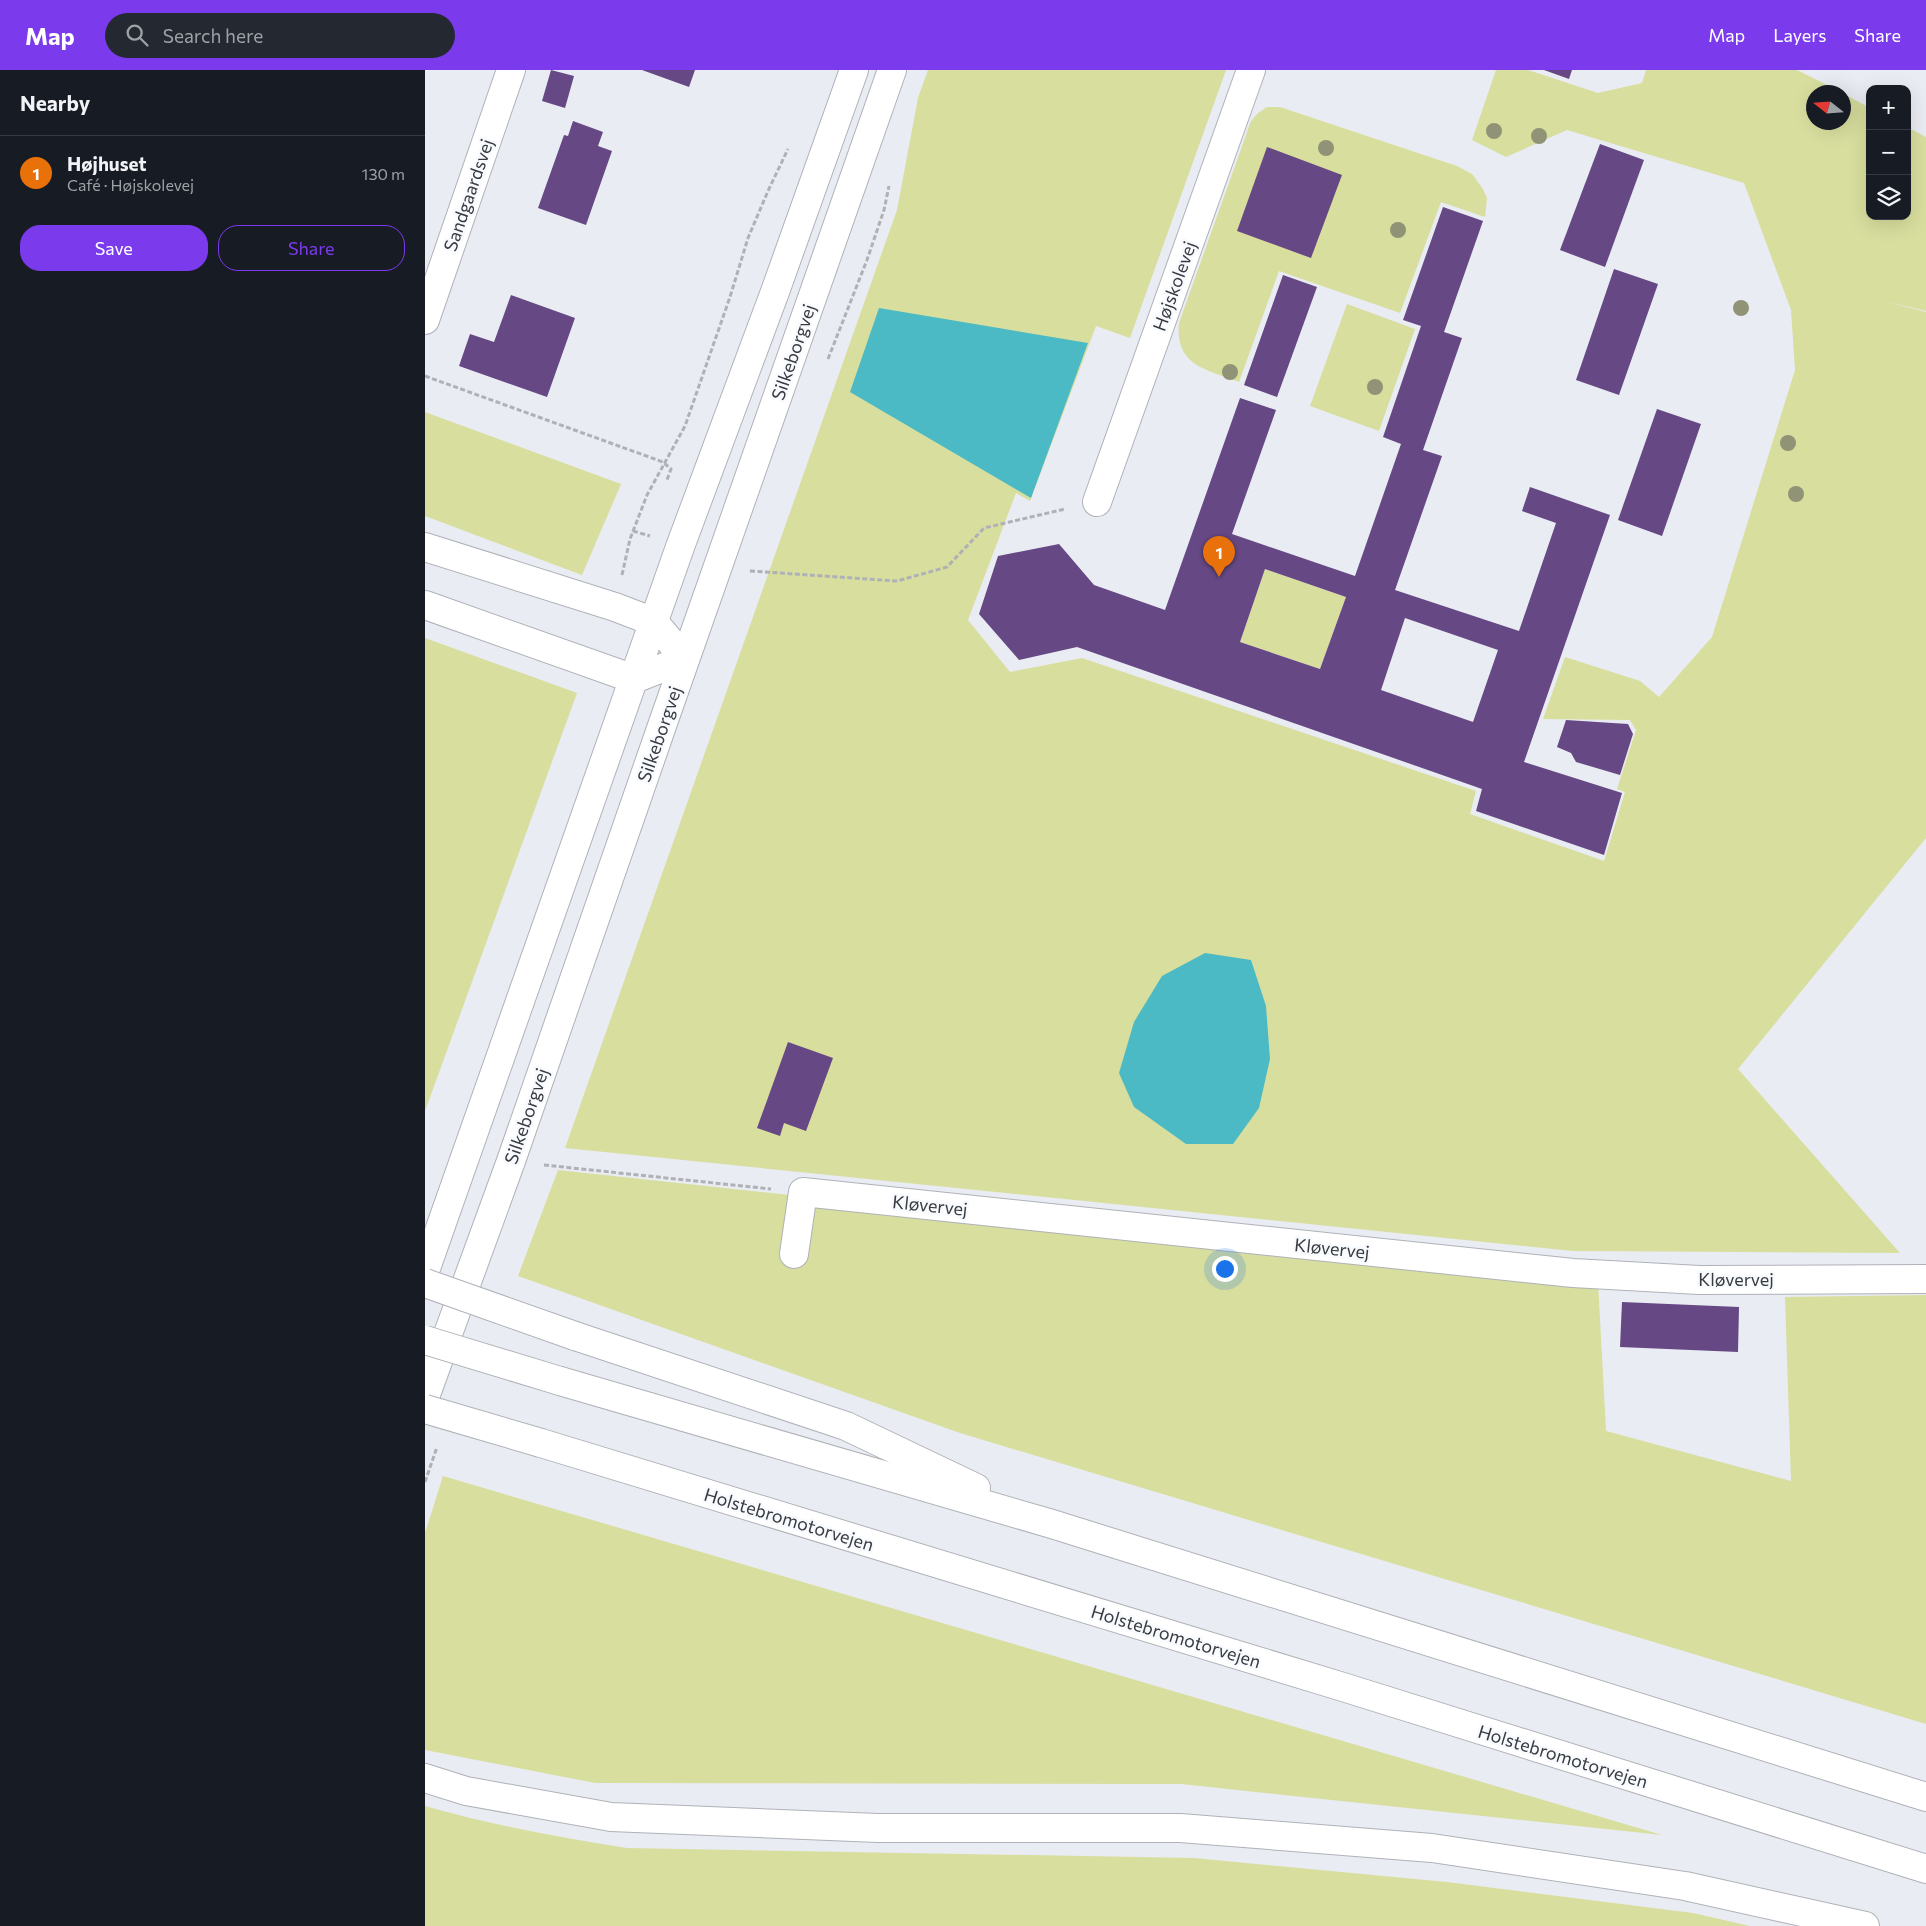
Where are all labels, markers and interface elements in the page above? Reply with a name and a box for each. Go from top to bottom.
search box [105,13,455,58]
text: Map [25,21,75,50]
icon: search [123,21,151,49]
text: Search here [163,24,263,47]
text: Map [1708,24,1745,46]
text: Layers [1773,24,1826,46]
text: Share [1854,24,1901,46]
north arrow [1806,85,1851,130]
map controls [1866,85,1911,220]
button: + [1866,85,1911,130]
text: Nearby [20,90,90,115]
button: − [1866,130,1911,175]
street label: Sandgaardsvej [438,136,498,254]
text: Højhuset [67,152,147,175]
text: 1 [32,164,40,183]
text: 130 m [362,164,405,183]
text: Café · Højskolevej [67,175,194,194]
button: layers [1866,175,1911,220]
button: Save [20,225,208,271]
button: Share [218,225,405,271]
street label: Højskolevej [1148,238,1200,334]
street label: Silkeborgvej [766,301,820,403]
pin: 1 [1203,536,1235,577]
street label: Silkeborgvej [632,683,686,785]
street label: Silkeborgvej [499,1065,553,1167]
street label: Kløvervej [891,1190,969,1220]
street label: Kløvervej [1293,1233,1371,1263]
your location [1212,1256,1238,1282]
street label: Kløvervej [1698,1268,1774,1290]
street label: Holstebromotorvejen [701,1483,877,1555]
street label: Holstebromotorvejen [1088,1600,1264,1672]
street label: Holstebromotorvejen [1475,1720,1651,1792]

